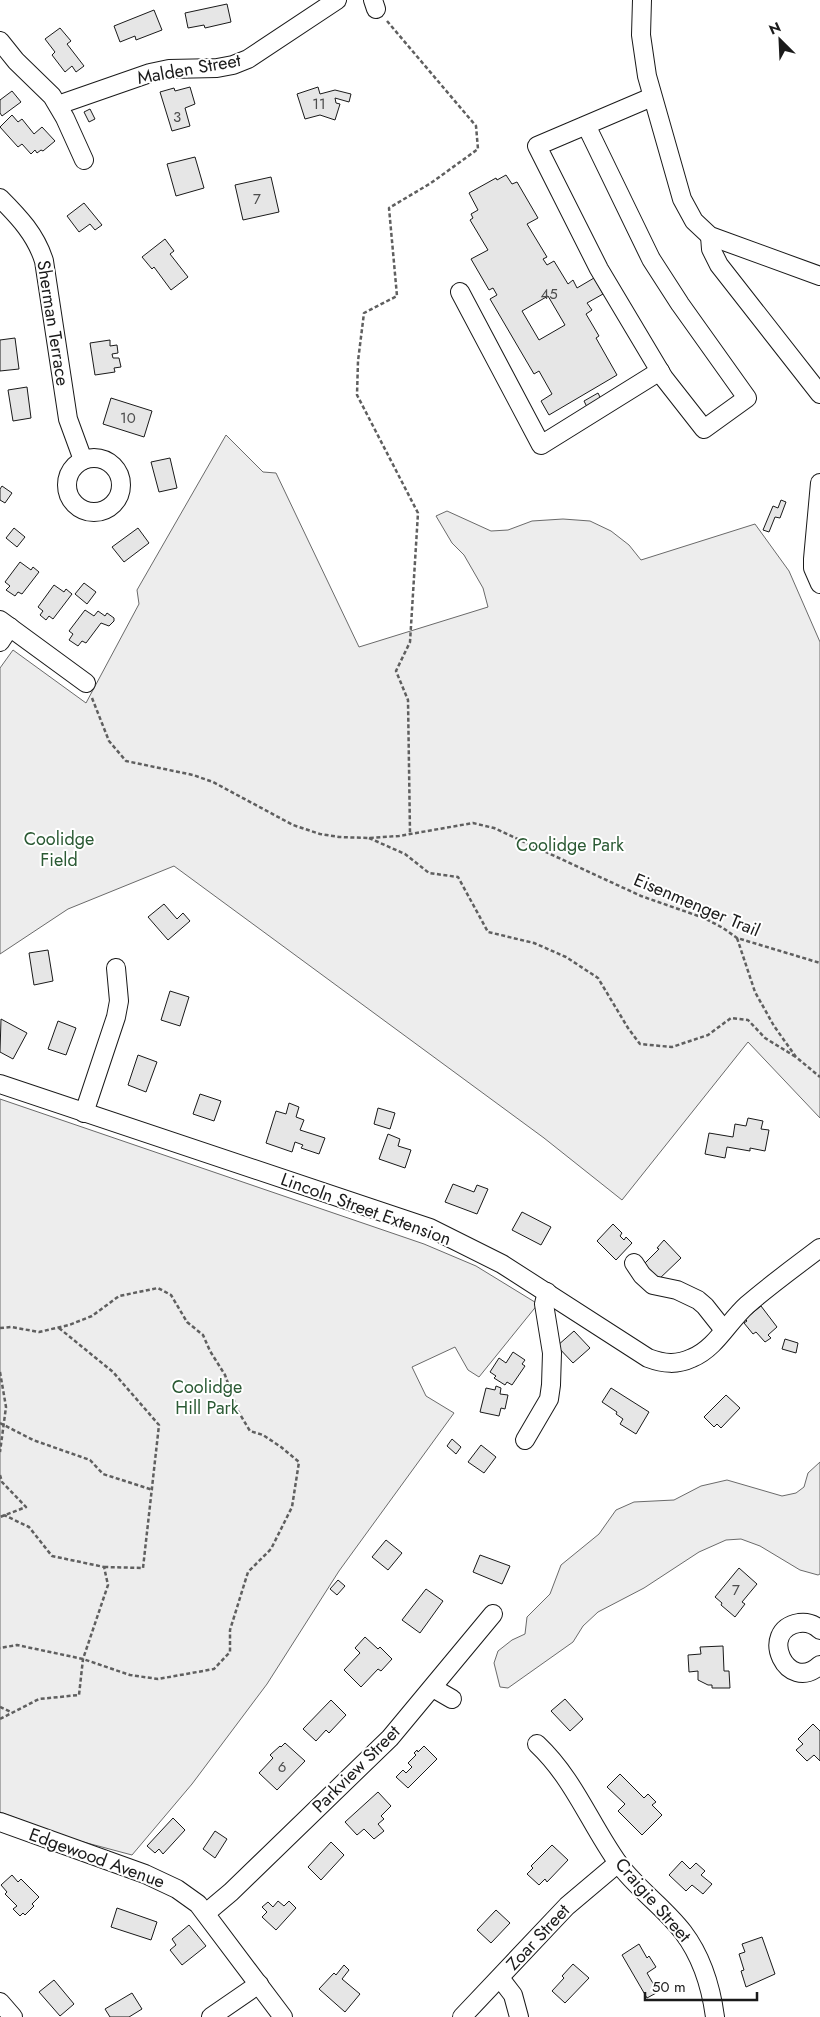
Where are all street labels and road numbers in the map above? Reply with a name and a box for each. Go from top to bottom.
street label: Malden Street [135,47,243,91]
street label: Sherman Terrace [30,258,76,388]
street label: Eisenmenger Trail [630,867,764,943]
street label: Lincoln Street Extension [277,1166,455,1252]
street label: Parkview Street [306,1719,406,1819]
street label: Edgewood Avenue [25,1821,169,1895]
street label: Craigie Street [609,1852,698,1948]
street label: Zoar Street [500,1898,576,1976]

